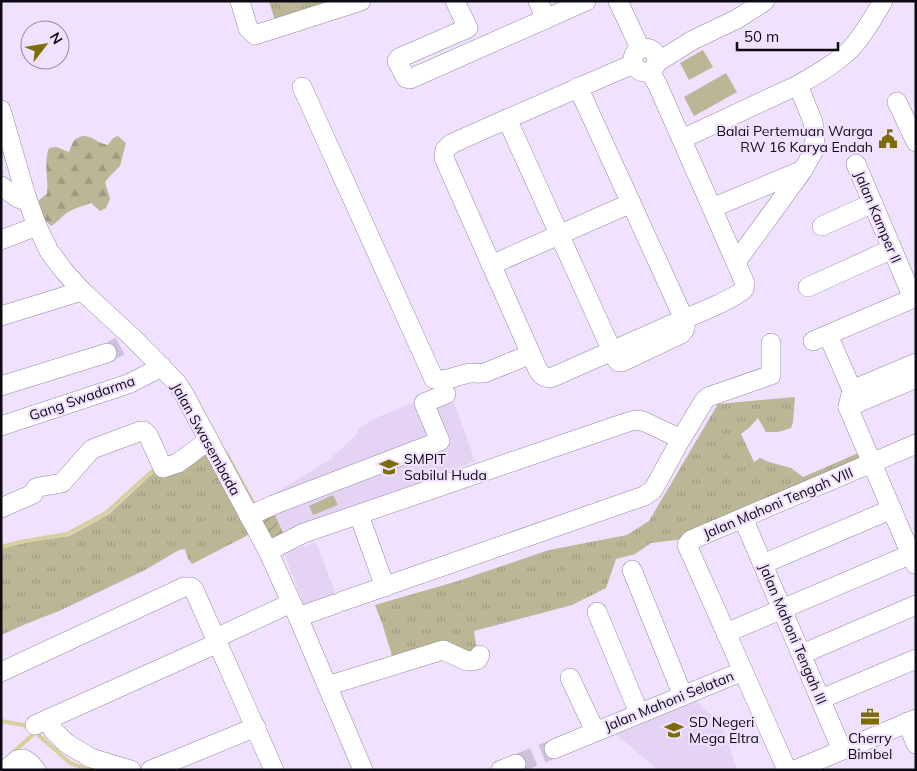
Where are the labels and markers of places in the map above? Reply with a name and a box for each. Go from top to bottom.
place label: Balai Pertemuan Warga RW 16 Karya Endah [716,122,873,156]
public building icon: Balai Pertemuan Warga RW 16 Karya Endah [877,128,899,150]
place label: SMPIT Sabilul Huda [404,450,487,484]
school or university icon: SMPIT Sabilul Huda [378,456,400,478]
office icon: Cherry Bimbel [859,706,881,728]
place label: SD Negeri Mega Eltra [689,713,759,747]
school or university icon: SD Negeri Mega Eltra [663,719,685,741]
place label: Cherry Bimbel [848,729,892,763]

